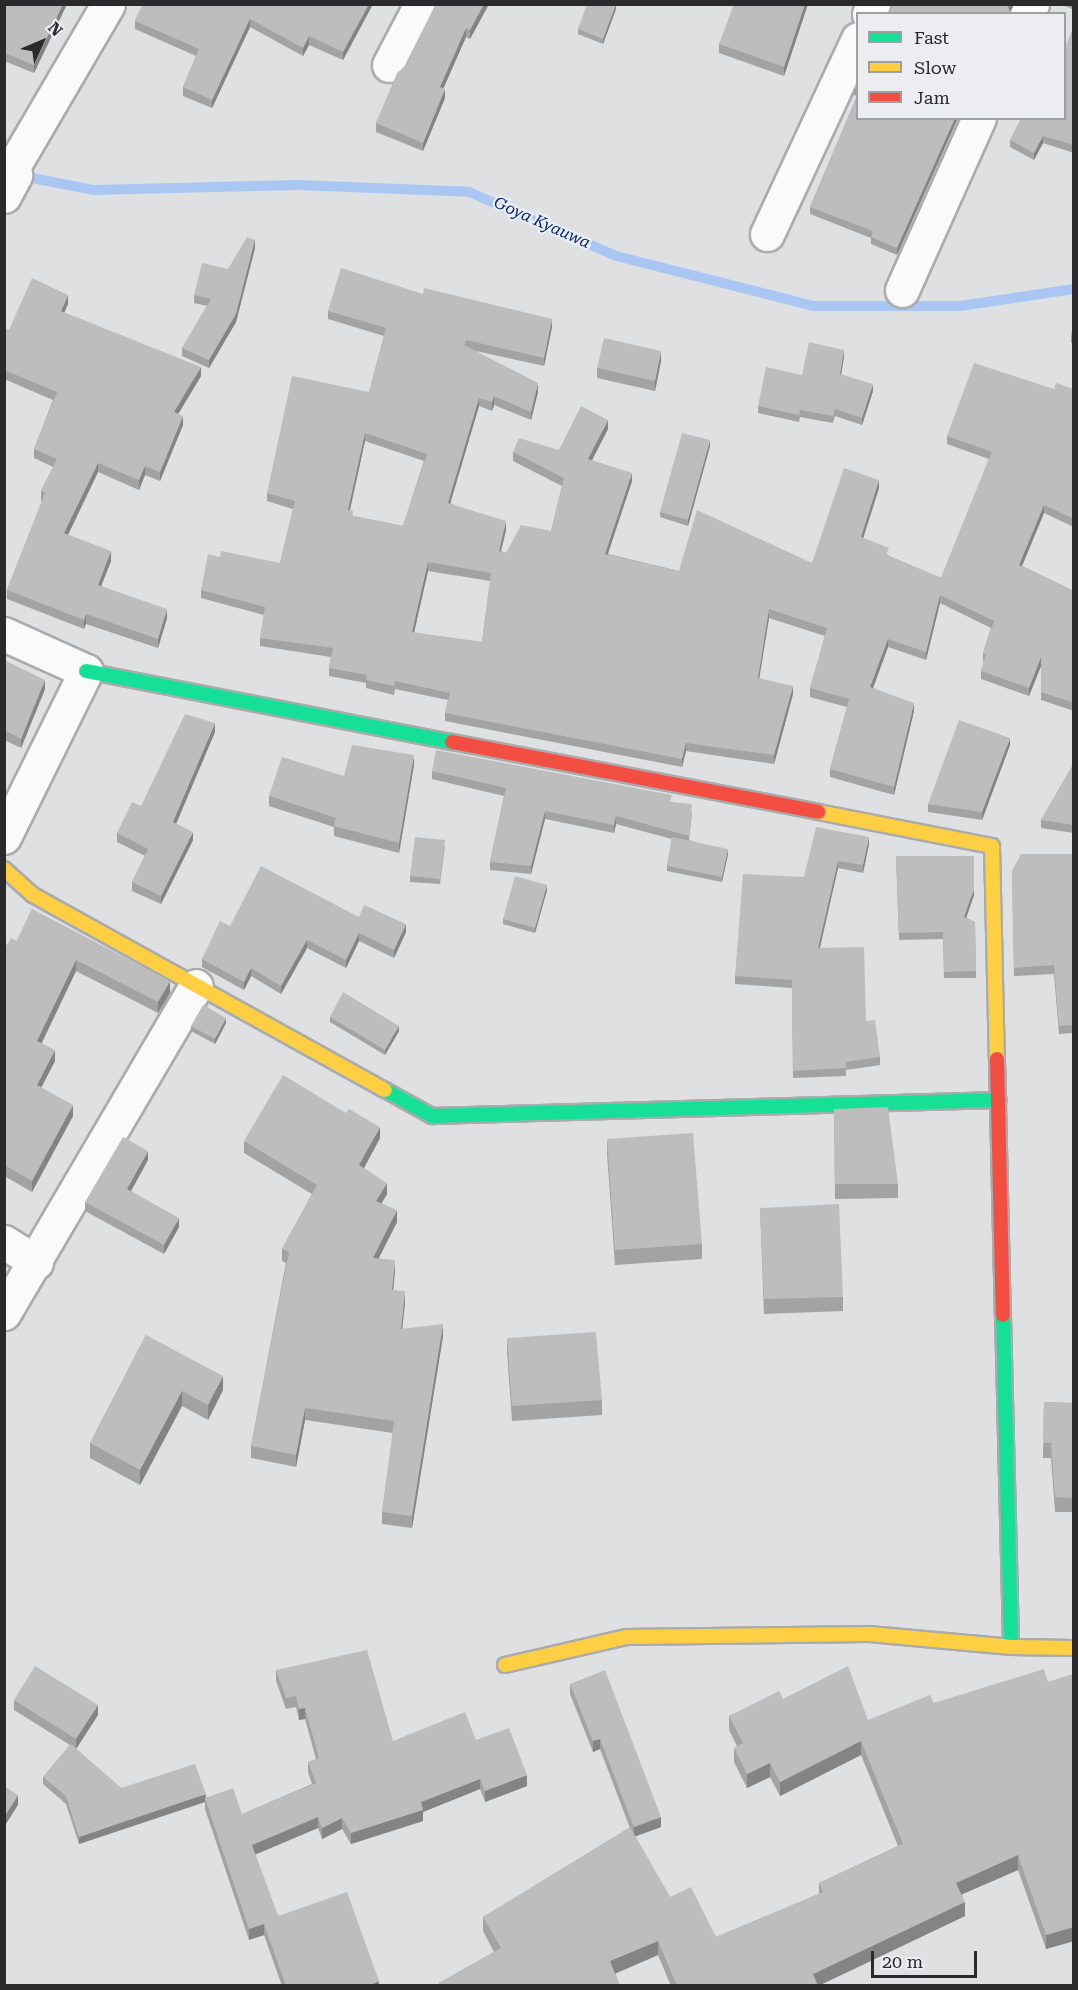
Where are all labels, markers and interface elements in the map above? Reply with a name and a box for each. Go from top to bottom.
north arrow [12,12,72,72]
legend [856,12,1066,120]
text: N [44,18,66,40]
text: Fast [914,27,949,48]
text: Slow [914,57,956,78]
text: Jam [914,87,950,108]
water label: Goya Kyauwa [491,193,593,253]
scale bar [874,1939,980,1977]
text: 20 m [882,1951,923,1972]

